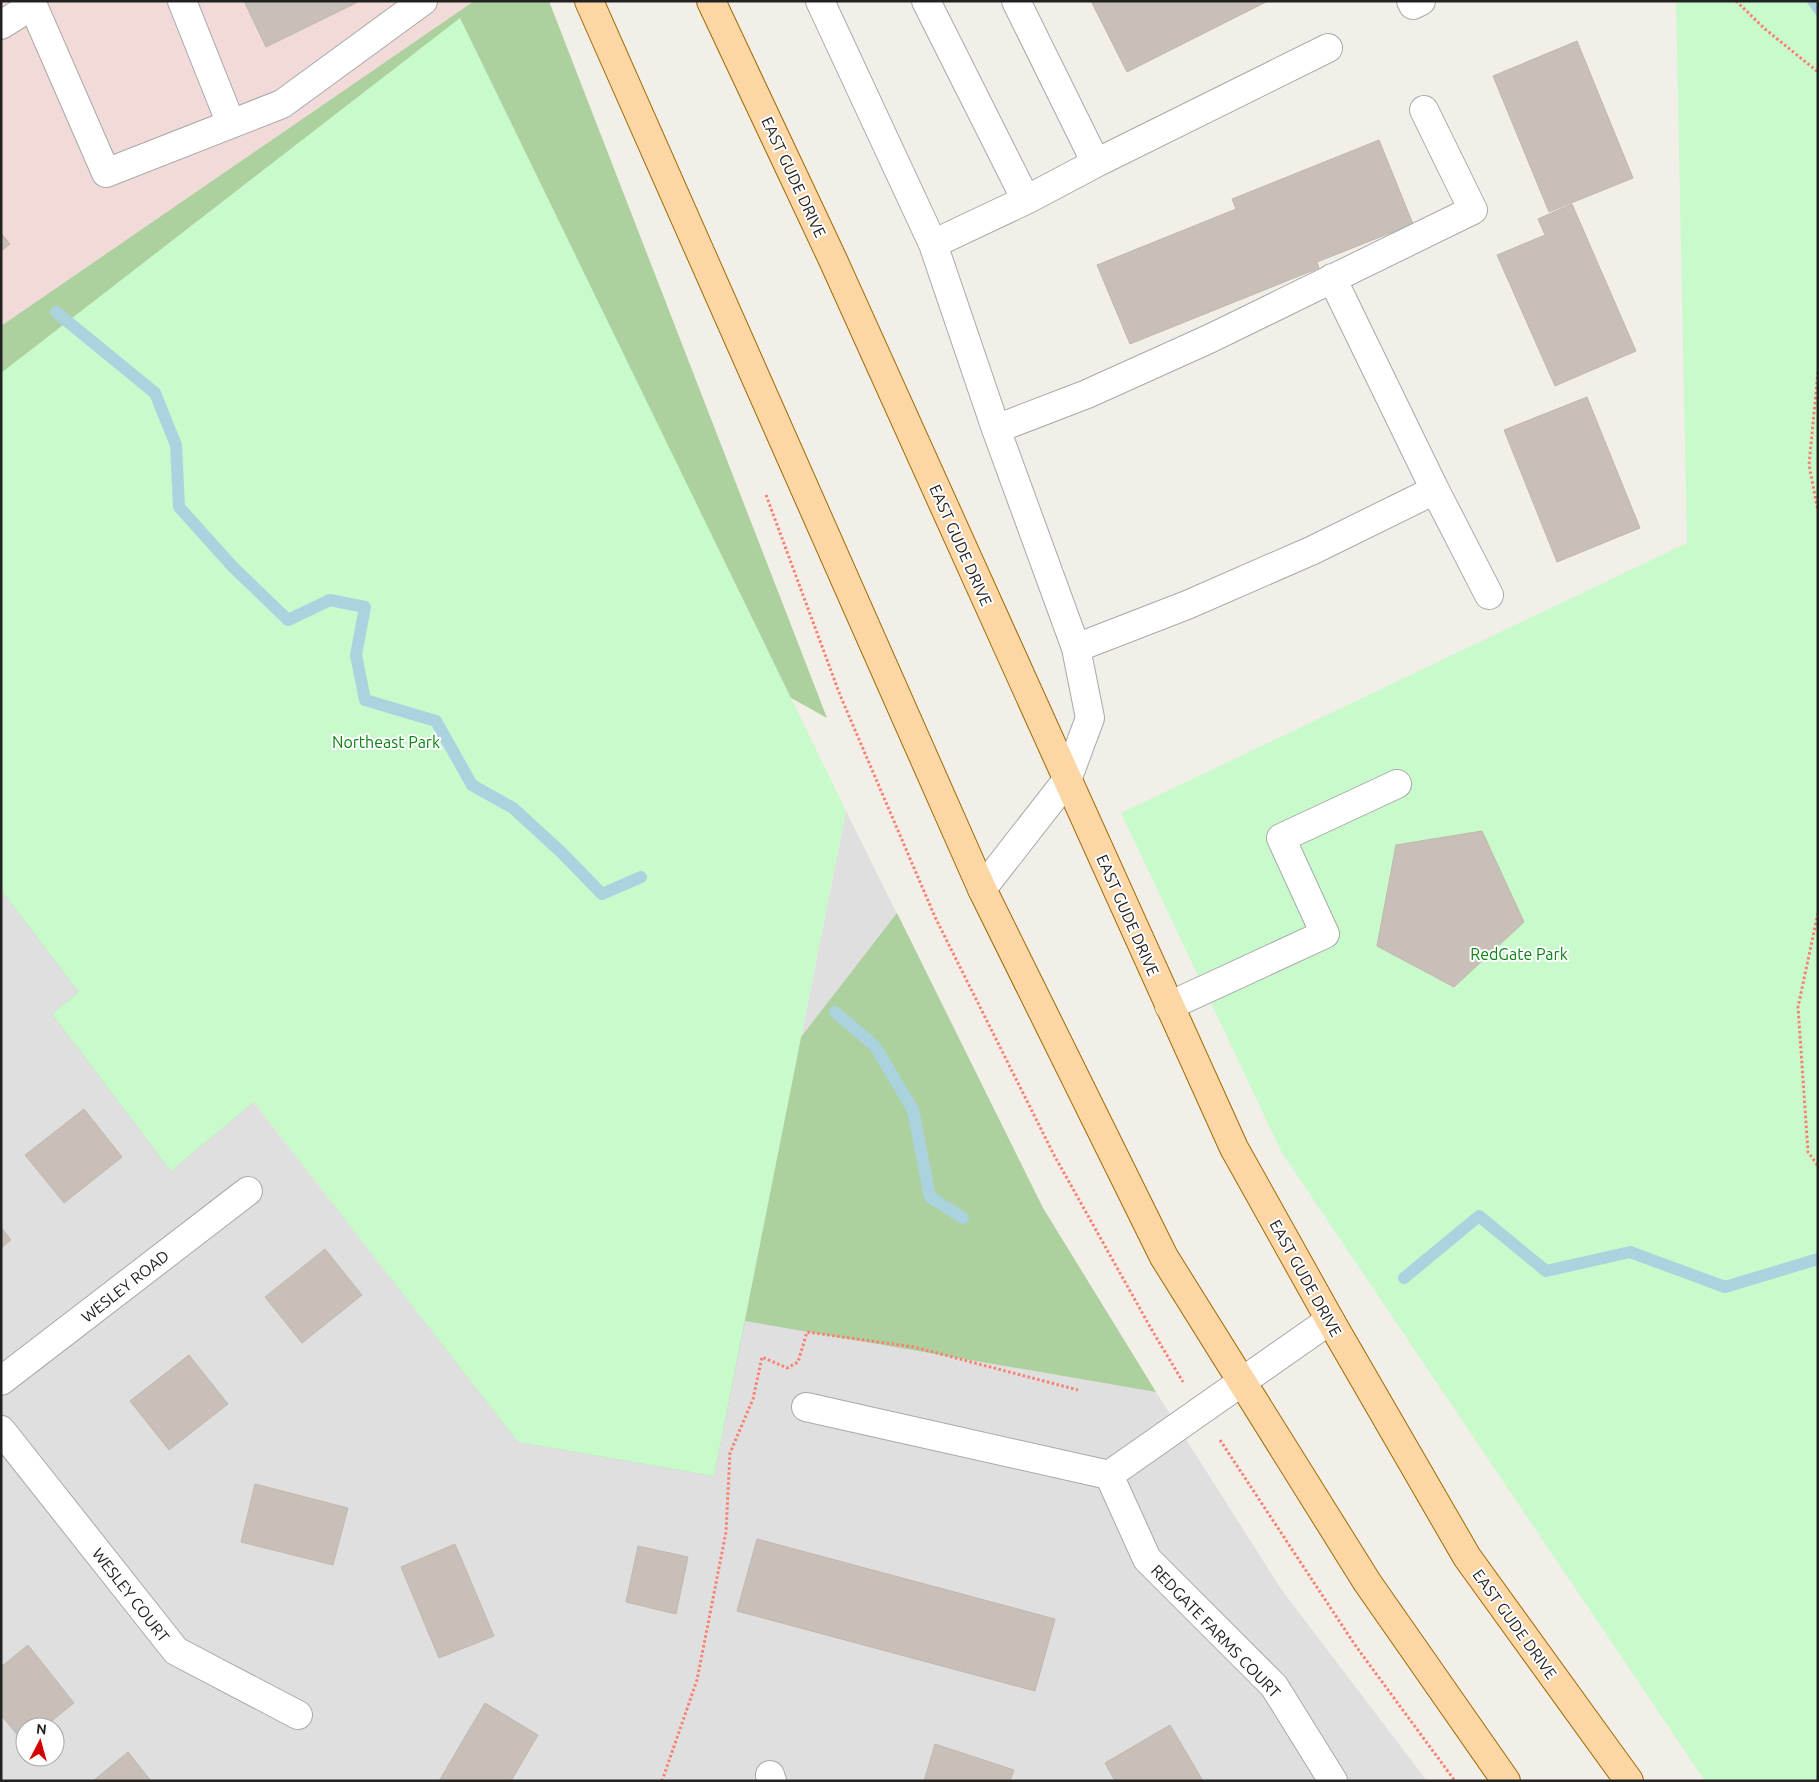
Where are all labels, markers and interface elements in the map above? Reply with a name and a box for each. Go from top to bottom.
street label: EAST GUDE DRIVE [758,114,830,240]
street label: EAST GUDE DRIVE [926,482,996,608]
park label: Northeast Park [332,733,440,751]
street label: EAST GUDE DRIVE [1093,852,1163,978]
park label: RedGate Park [1470,945,1568,963]
street label: EAST GUDE DRIVE [1266,1216,1346,1340]
street label: WESLEY ROAD [78,1246,172,1326]
street label: WESLEY COURT [89,1545,173,1646]
street label: REDGATE FARMS COURT [1148,1561,1284,1701]
street label: EAST GUDE DRIVE [1469,1566,1561,1682]
north arrow [15,1717,65,1767]
text: N [35,1721,47,1738]

